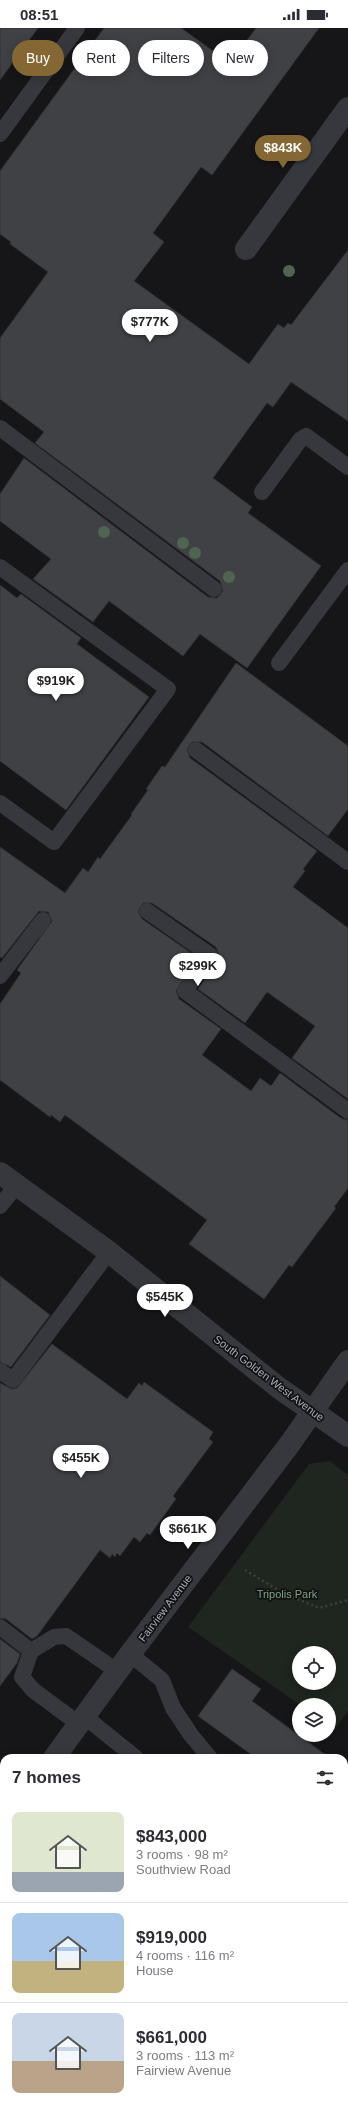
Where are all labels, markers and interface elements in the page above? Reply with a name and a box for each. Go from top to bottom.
text: 08:51 [20,6,58,23]
chip: Buy [12,40,64,76]
chip: Rent [72,40,130,76]
chip: Filters [138,40,204,76]
chip: New [212,40,268,76]
pin: $843K [255,135,311,169]
text: $843K [264,140,302,155]
pin: $777K [122,309,178,343]
text: $777K [131,314,169,329]
pin: $919K [28,668,84,702]
text: $919K [37,673,75,688]
pin: $299K [170,953,226,987]
text: $299K [179,958,217,973]
pin: $545K [137,1284,193,1318]
text: $545K [146,1289,184,1304]
street label: South Golden West Avenue [212,1333,326,1423]
pin: $455K [53,1445,109,1479]
text: $455K [62,1450,100,1465]
pin: $661K [160,1516,216,1550]
text: $661K [169,1521,207,1536]
street label: Fairview Avenue [136,1572,194,1644]
park label: Tripolis Park [257,1588,318,1600]
map controls [292,1646,336,1742]
button: locate [292,1646,336,1690]
button: layers [292,1698,336,1742]
icon: filters [314,1767,336,1789]
text: 7 homes [12,1768,81,1787]
text: $843,000 [136,1827,207,1846]
icon: home [44,1828,92,1876]
text: 3 rooms · 98 m² [136,1847,228,1862]
text: Southview Road [136,1862,231,1877]
text: $919,000 [136,1928,207,1947]
icon: home [44,1929,92,1977]
text: 4 rooms · 116 m² [136,1948,234,1963]
text: House [136,1963,174,1978]
text: $661,000 [136,2028,207,2047]
icon: home [44,2029,92,2077]
text: 3 rooms · 113 m² [136,2048,234,2063]
text: Fairview Avenue [136,2063,231,2078]

